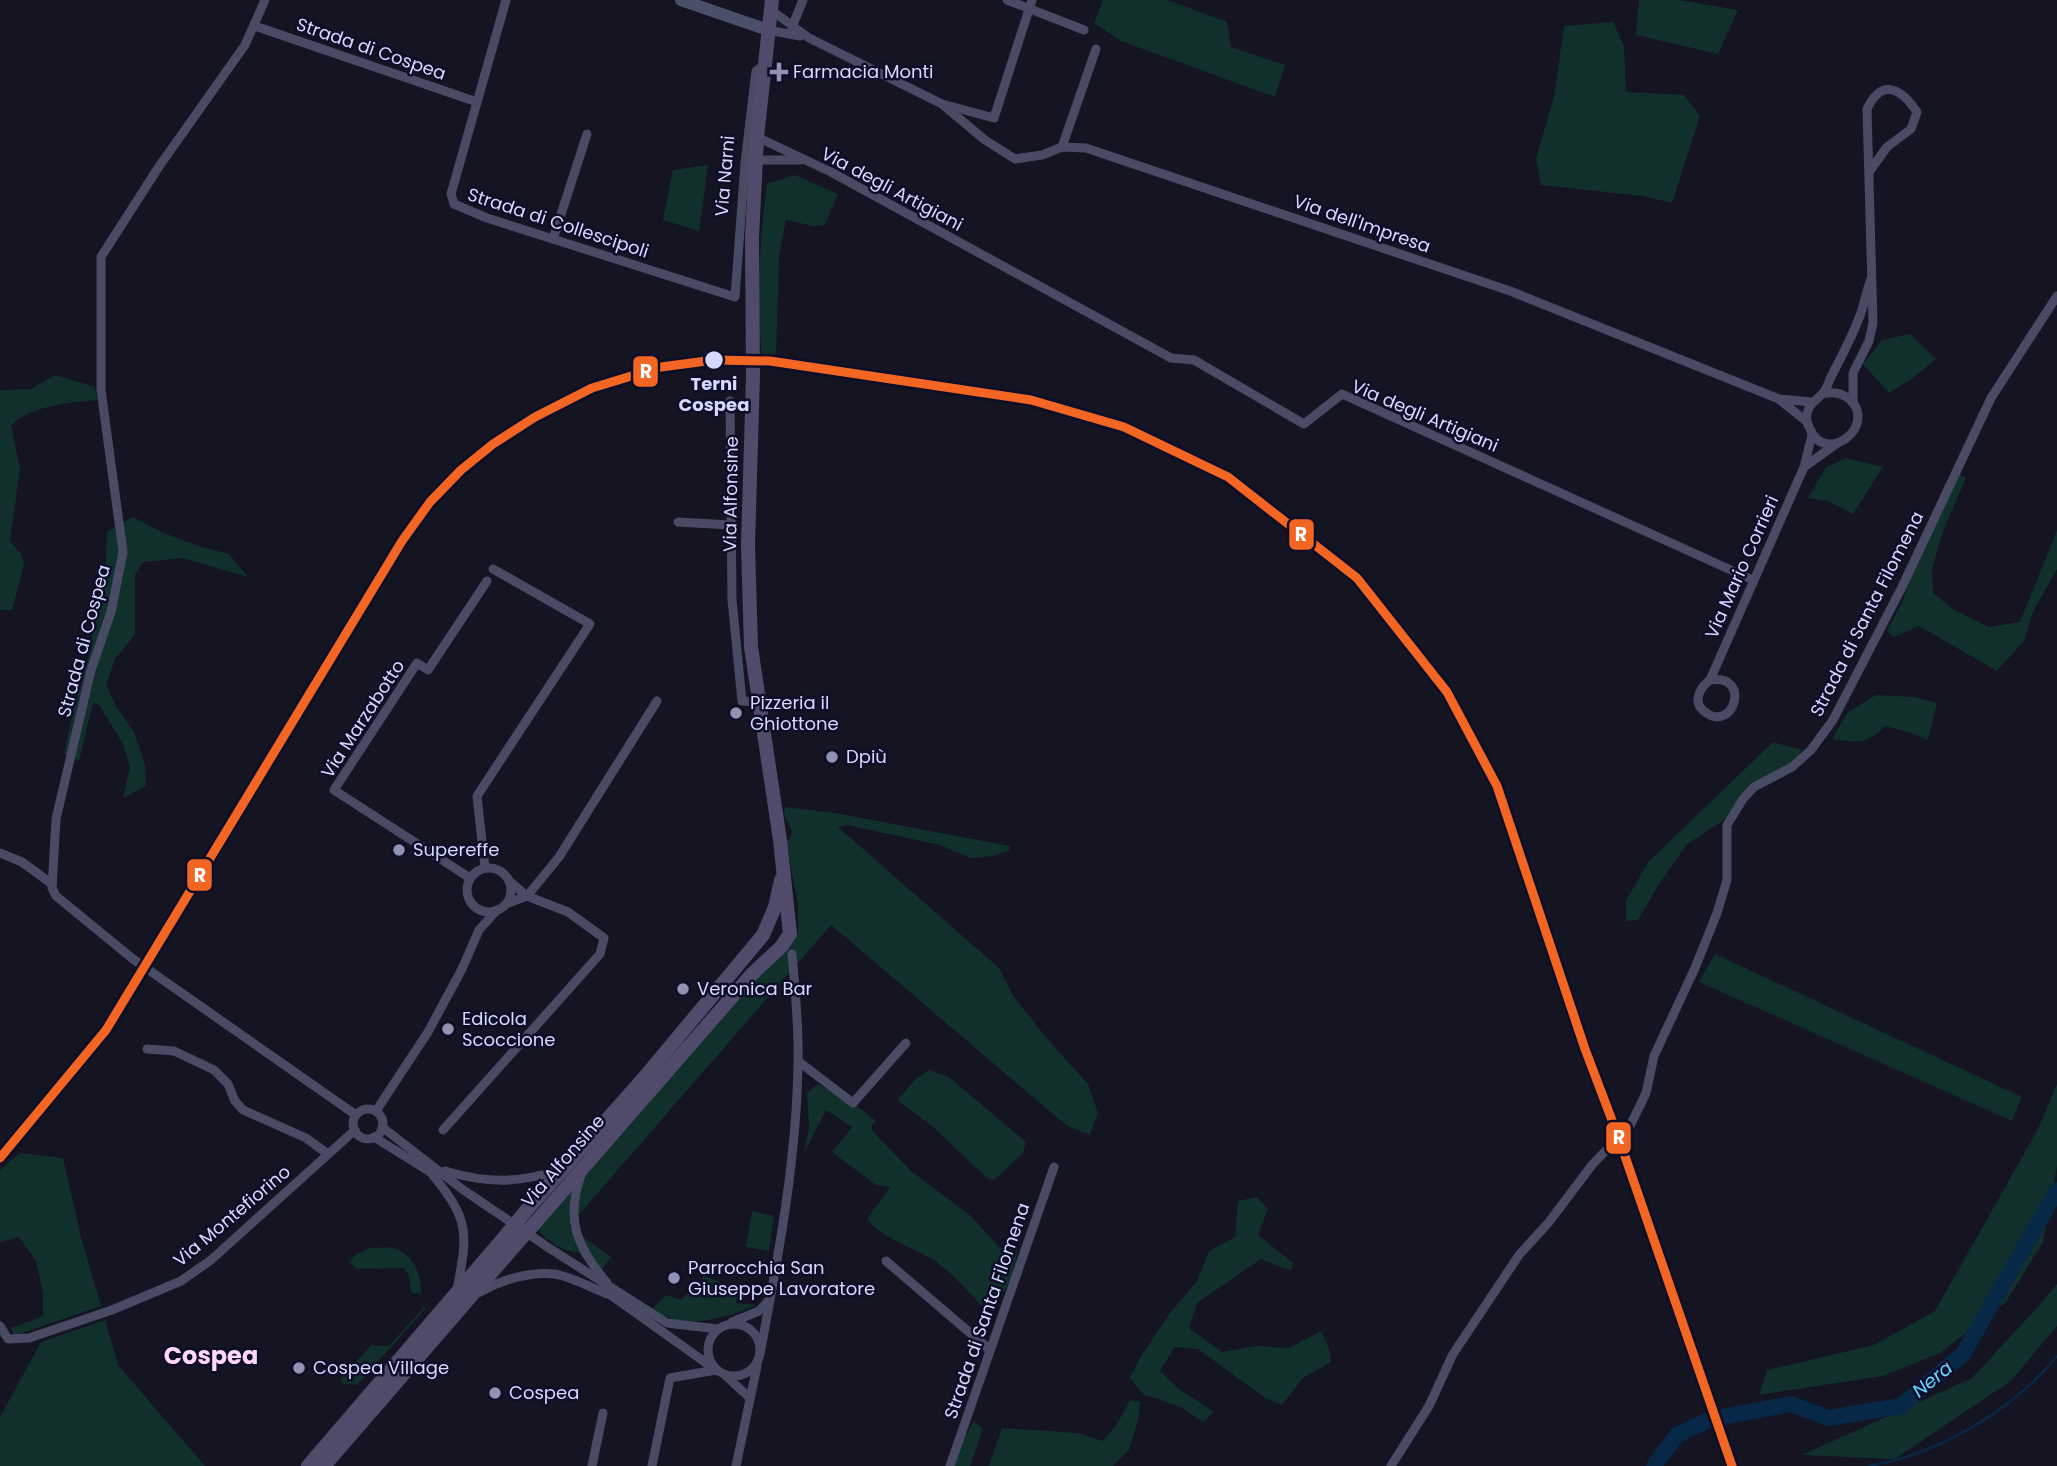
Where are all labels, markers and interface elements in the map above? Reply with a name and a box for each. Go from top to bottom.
street label: Strada di Cospea [293,11,449,86]
place label: Farmacia Monti [793,59,934,84]
marker: Farmacia Monti [771,64,787,80]
street label: Via Narni [709,134,740,217]
street label: Via degli Artigiani [817,141,968,237]
street label: Strada di Collescipoli [464,181,652,264]
street label: Via dell'Impresa [1290,188,1434,259]
marker: Terni Cospea [703,349,725,371]
line badge: R [632,355,659,388]
text: R [640,358,652,385]
place label: Terni Cospea [679,371,749,417]
street label: Via degli Artigiani [1348,373,1502,458]
street label: Via Alfonsine [717,436,744,552]
street label: Via Mario Corrieri [1699,491,1784,642]
street label: Strada di Santa Filomena [1804,507,1929,721]
line badge: R [1288,518,1315,551]
text: R [1295,521,1307,548]
street label: Strada di Cospea [51,562,116,720]
street label: Via Marzabotto [315,655,410,783]
place label: Pizzeria il Ghiottone [750,690,839,736]
marker: Pizzeria il Ghiottone [728,705,744,721]
place label: Dpiù [846,744,887,769]
marker: Dpiù [824,749,840,765]
place label: Supereffe [413,837,499,862]
marker: Supereffe [391,842,407,858]
line badge: R [186,858,213,892]
text: R [194,862,206,889]
place label: Veronica Bar [697,976,813,1001]
marker: Veronica Bar [675,981,691,997]
place label: Edicola Scoccione [462,1006,556,1052]
marker: Edicola Scoccione [440,1021,456,1037]
street label: Via Alfonsine [515,1109,610,1212]
line badge: R [1605,1121,1632,1155]
text: R [1613,1124,1625,1151]
street label: Via Montefiorino [168,1159,296,1272]
street label: Strada di Santa Filomena [938,1199,1035,1422]
place label: Parrocchia San Giuseppe Lavoratore [688,1255,875,1301]
marker: Parrocchia San Giuseppe Lavoratore [666,1270,682,1286]
district label: Cospea [164,1339,258,1372]
place label: Cospea Village [313,1355,449,1380]
water label: Nera [1906,1355,1958,1404]
marker: Cospea Village [291,1360,307,1376]
place label: Cospea [509,1380,579,1405]
marker: Cospea [487,1385,503,1401]

